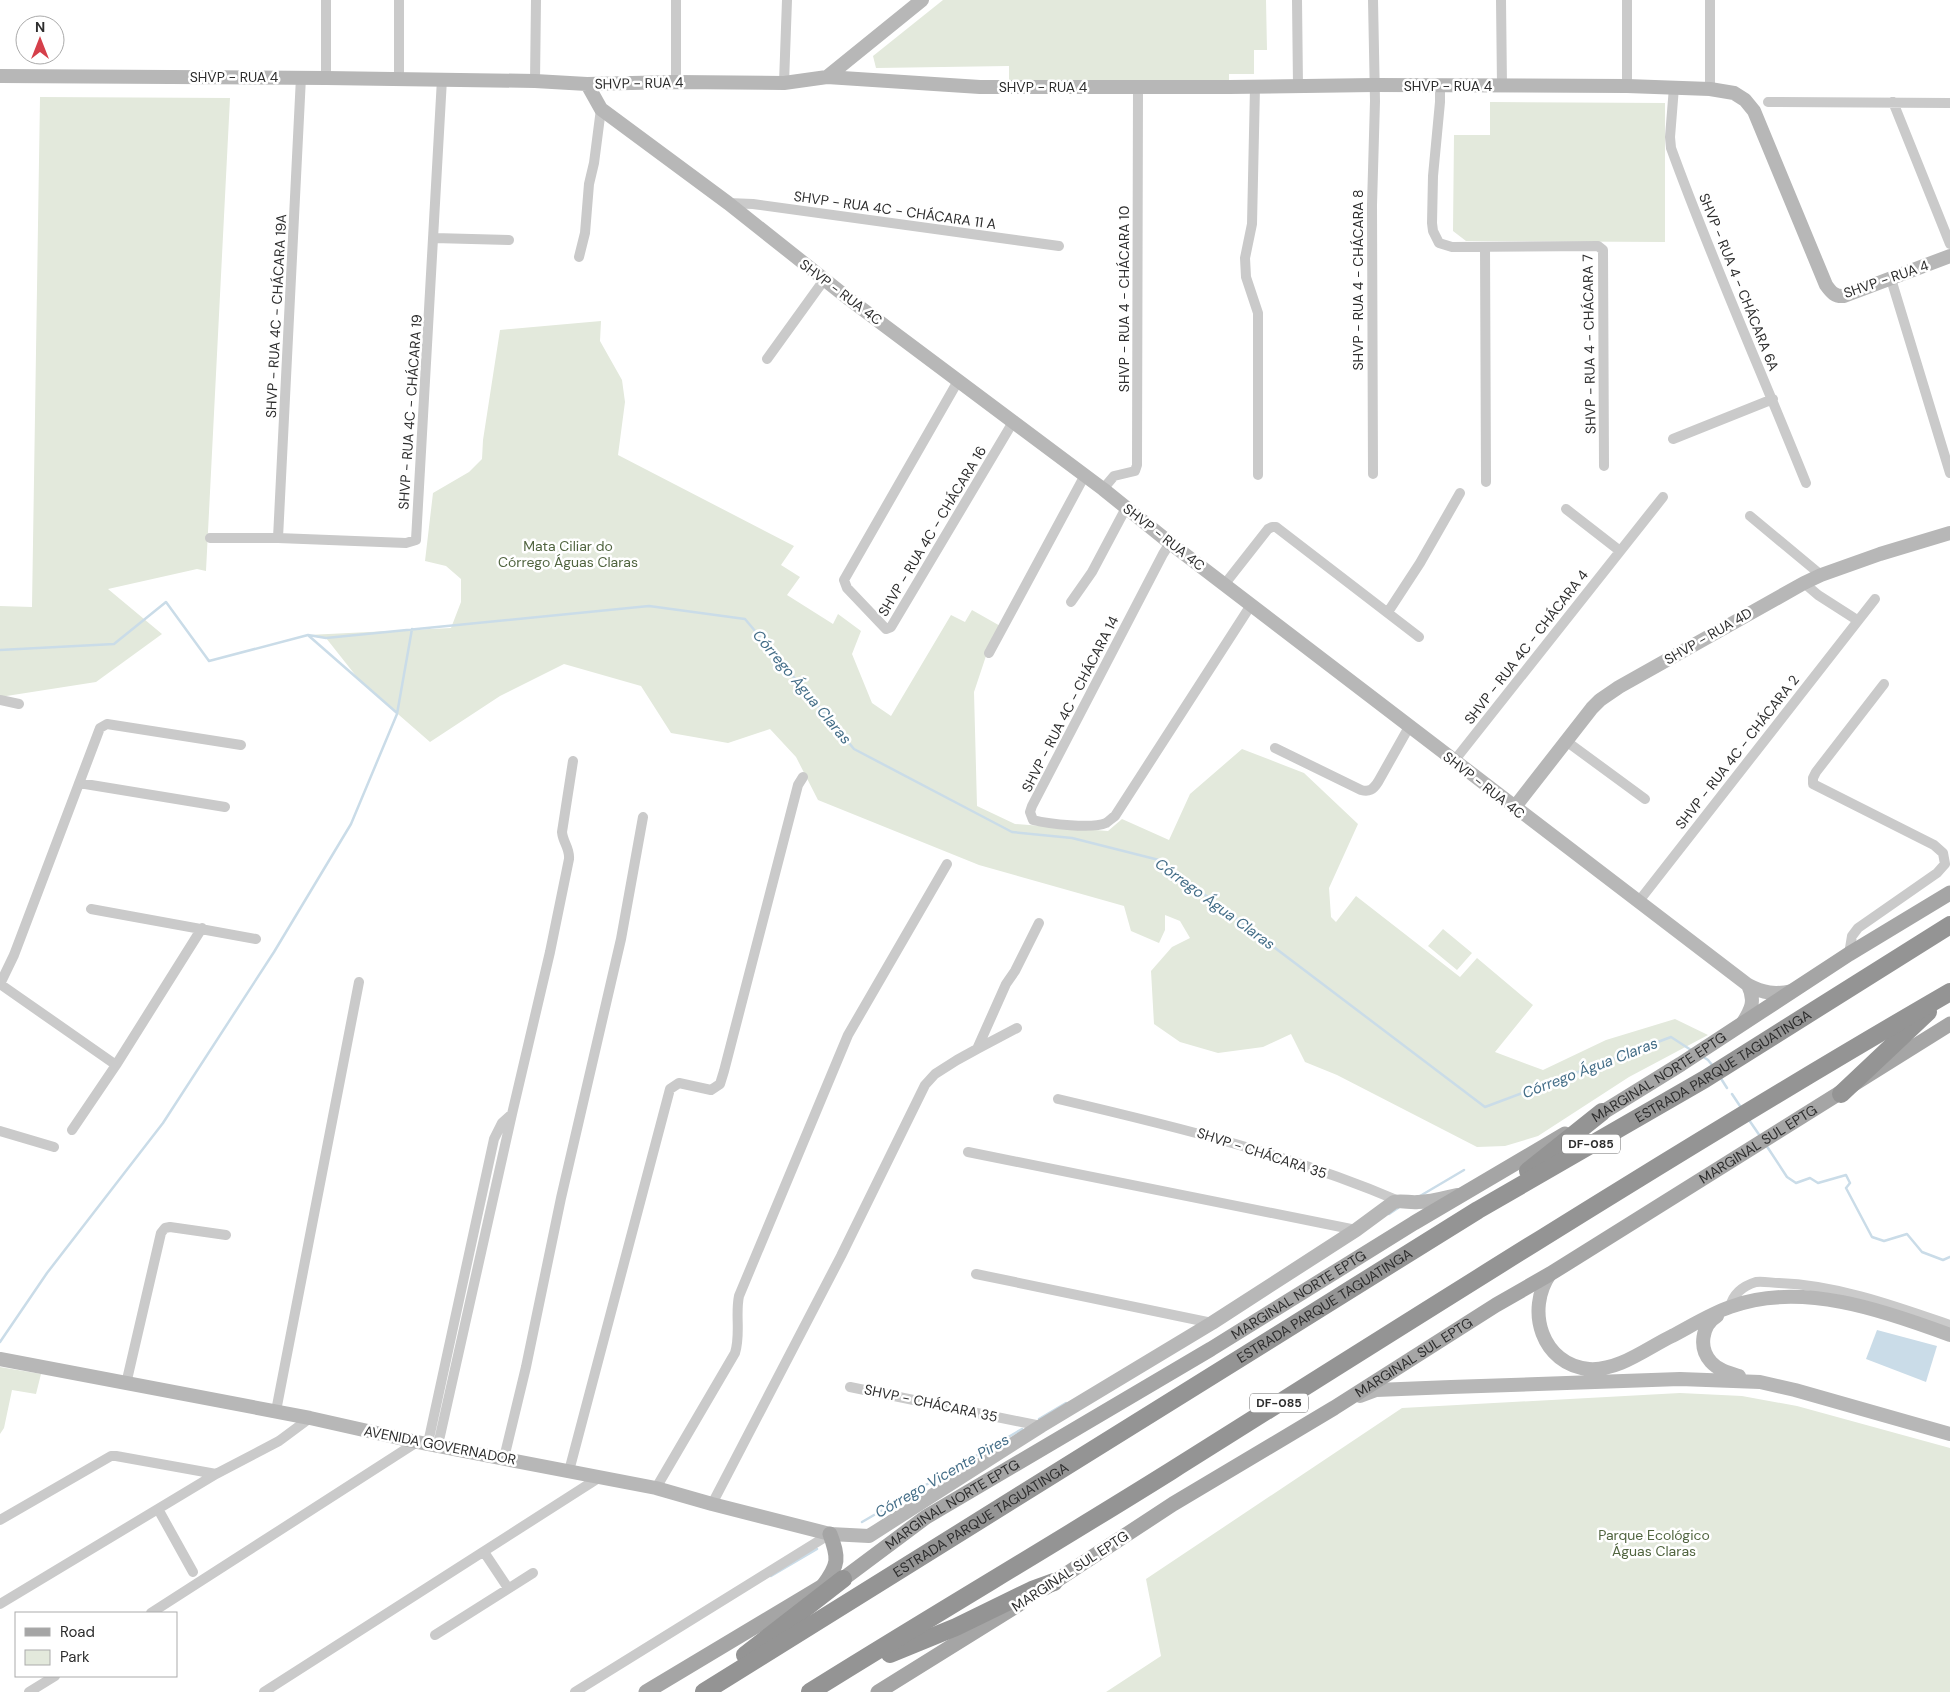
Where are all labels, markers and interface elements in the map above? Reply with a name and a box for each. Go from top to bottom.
north arrow [15,15,65,65]
text: N [35,18,45,36]
street label: SHVP - RUA 4 [190,68,279,86]
street label: SHVP - RUA 4 [594,73,684,93]
street label: SHVP - RUA 4 [1404,77,1493,95]
street label: SHVP - RUA 4 [999,78,1088,96]
street label: SHVP - RUA 4C - CHÁCARA 11 A [793,187,997,233]
street label: SHVP - RUA 4 - CHÁCARA 8 [1349,189,1367,371]
street label: SHVP - RUA 4 - CHÁCARA 6A [1695,191,1783,373]
street label: SHVP - RUA 4 - CHÁCARA 10 [1115,206,1133,392]
street label: SHVP - RUA 4C - CHÁCARA 19A [262,213,290,419]
street label: SHVP - RUA 4 - CHÁCARA 7 [1578,254,1600,434]
street label: SHVP - RUA 4C [796,255,886,329]
street label: SHVP - RUA 4 [1841,256,1931,302]
street label: SHVP - RUA 4C - CHÁCARA 19 [394,314,426,510]
street label: SHVP - RUA 4C - CHÁCARA 16 [874,442,990,620]
street label: SHVP - RUA 4C [1120,499,1208,575]
park label: Mata Ciliar do Córrego Águas Claras [498,537,638,571]
street label: SHVP - RUA 4C - CHÁCARA 4 [1460,566,1592,728]
street label: SHVP - RUA 4D [1661,604,1755,668]
street label: SHVP - RUA 4C - CHÁCARA 14 [1018,612,1123,795]
water label: Córrego Água Claras [748,626,856,748]
street label: SHVP - RUA 4C - CHÁCARA 2 [1671,671,1803,833]
street label: SHVP - RUA 4C [1440,747,1528,823]
water label: Córrego Água Claras [1151,854,1279,954]
street label: ESTRADA PARQUE TAGUATINGA [1632,1006,1815,1127]
street label: MARGINAL NORTE EPTG [1588,1028,1730,1126]
water label: Córrego Água Claras [1519,1033,1661,1103]
street label: MARGINAL SUL EPTG [1696,1100,1820,1188]
street label: SHVP - CHÁCARA 35 [1195,1123,1329,1183]
road number: DF-085 [1562,1134,1620,1154]
street label: ESTRADA PARQUE TAGUATINGA [1233,1244,1416,1367]
street label: MARGINAL NORTE EPTG [1228,1246,1370,1343]
street label: MARGINAL SUL EPTG [1352,1313,1476,1401]
street label: SHVP - CHÁCARA 35 [863,1380,999,1426]
road number: DF-085 [1250,1394,1308,1412]
street label: AVENIDA GOVERNADOR [362,1421,518,1469]
water label: Córrego Vicente Pires [871,1429,1013,1523]
street label: MARGINAL NORTE EPTG [881,1455,1023,1554]
street label: ESTRADA PARQUE TAGUATINGA [890,1458,1072,1581]
street label: MARGINAL SUL EPTG [1008,1526,1132,1616]
park label: Parque Ecológico Águas Claras [1598,1526,1710,1560]
legend [15,1612,178,1677]
text: Road [60,1622,95,1642]
text: Park [60,1647,90,1667]

